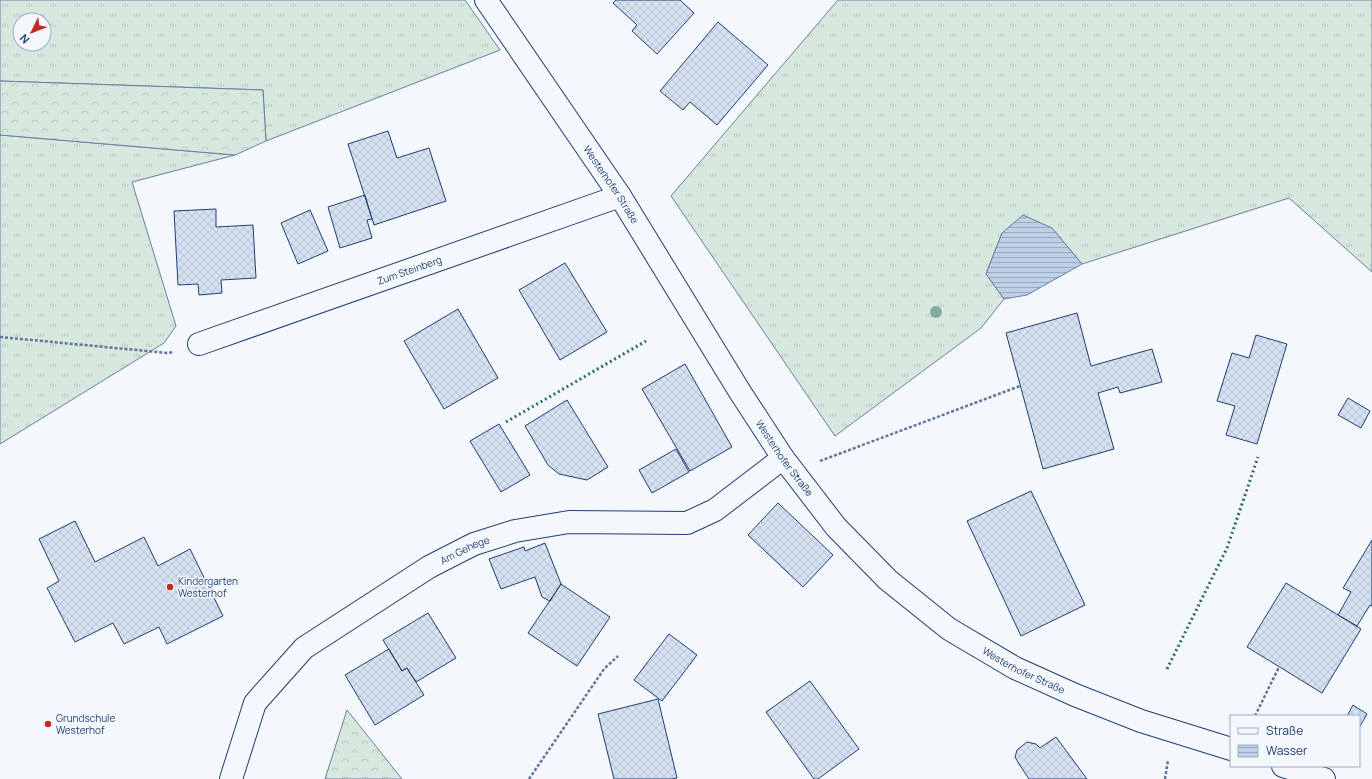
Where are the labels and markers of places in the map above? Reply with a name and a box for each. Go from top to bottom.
place label: Kindergarten Westerhof [178,574,238,600]
marker: Kindergarten Westerhof [165,582,175,592]
place label: Grundschule Westerhof [56,711,115,737]
marker: Grundschule Westerhof [43,719,53,729]

